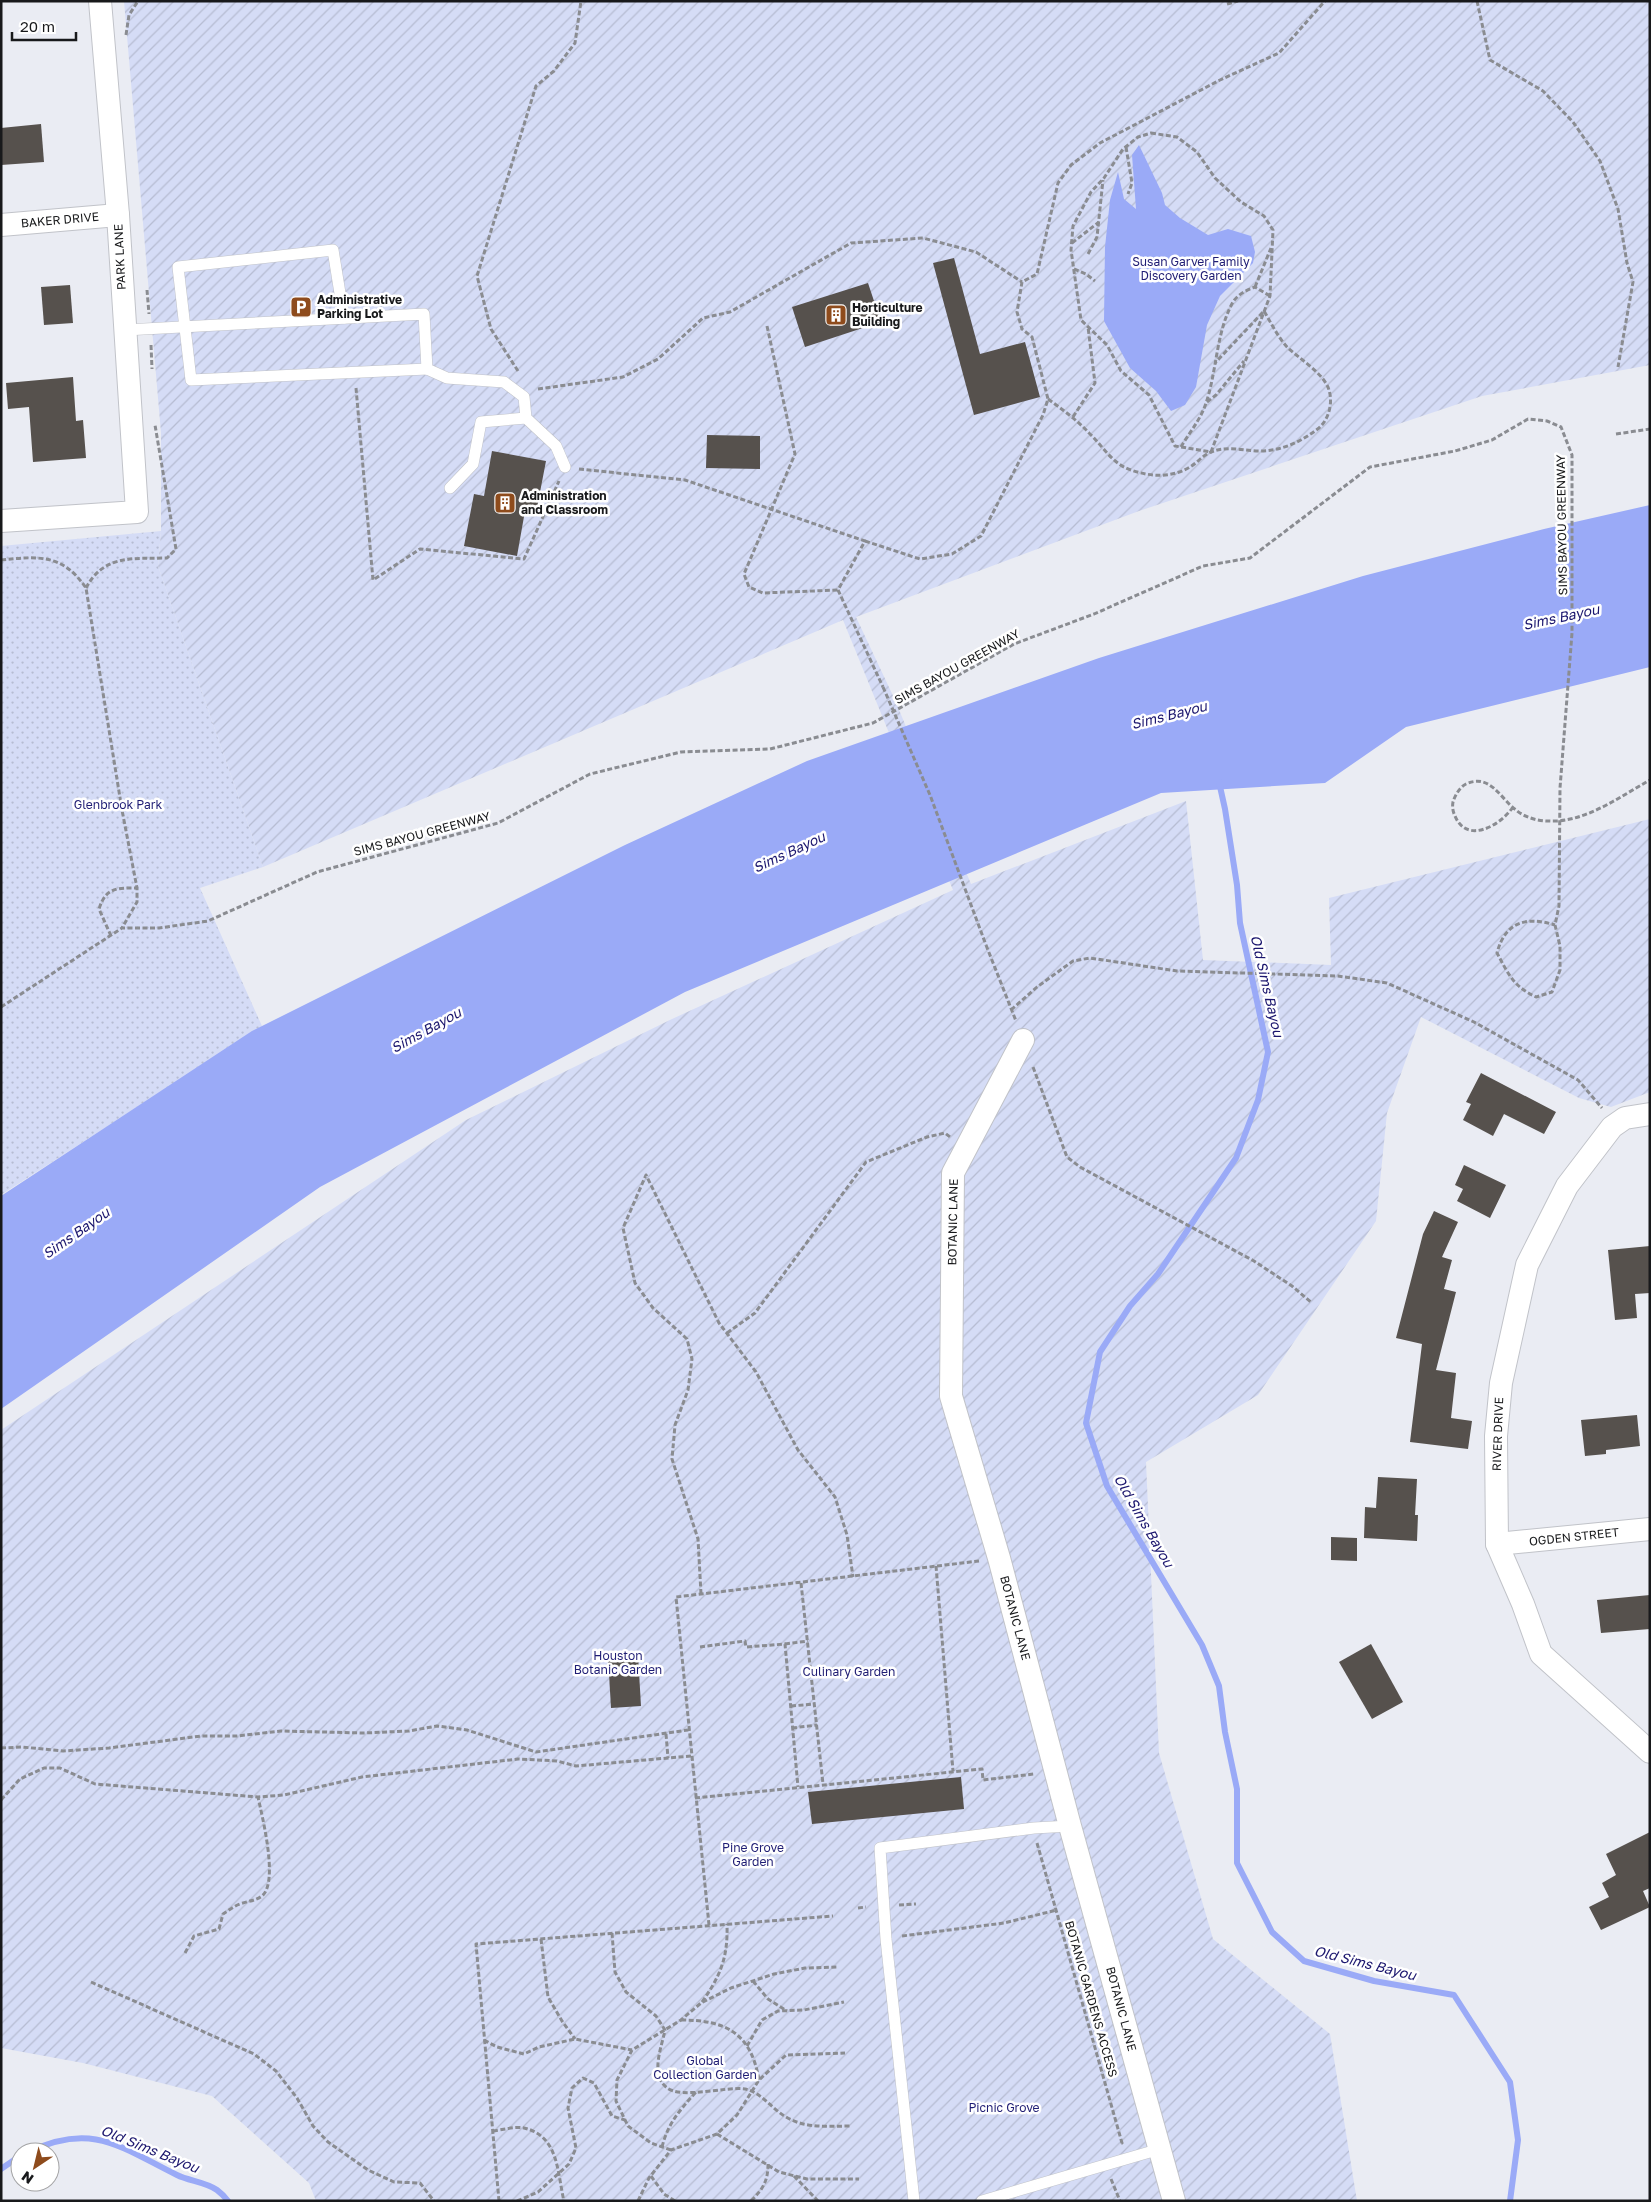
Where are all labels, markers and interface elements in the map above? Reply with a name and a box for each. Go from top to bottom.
scale bar [12,10,76,42]
text: 20 m [20,17,55,35]
street label: BAKER DRIVE [20,209,100,230]
street label: PARK LANE [110,224,129,290]
park label: Susan Garver Family Discovery Garden [1132,254,1250,283]
place label: Administrative Parking Lot [317,292,402,321]
parking icon: Administrative Parking Lot [289,295,313,319]
place label: Horticulture Building [852,300,923,329]
building icon: Horticulture Building [824,303,848,327]
street label: SIMS BAYOU GREENWAY [1553,454,1570,596]
place label: Administration and Classroom [521,488,608,517]
building icon: Administration and Classroom [493,491,517,515]
water label: Sims Bayou [1521,600,1602,633]
street label: SIMS BAYOU GREENWAY [892,626,1022,707]
water label: Sims Bayou [1129,697,1210,732]
park label: Glenbrook Park [74,797,163,812]
street label: SIMS BAYOU GREENWAY [352,808,492,859]
water label: Sims Bayou [750,827,829,876]
water label: Old Sims Bayou [1247,933,1288,1040]
water label: Sims Bayou [388,1003,465,1056]
street label: BOTANIC LANE [944,1178,961,1266]
water label: Sims Bayou [39,1203,114,1262]
street label: RIVER DRIVE [1489,1397,1506,1471]
water label: Old Sims Bayou [1111,1471,1179,1571]
street label: OGDEN STREET [1528,1524,1620,1549]
street label: BOTANIC LANE [997,1574,1034,1662]
park label: Houston Botanic Garden [574,1648,662,1677]
park label: Culinary Garden [803,1664,895,1679]
park label: Pine Grove Garden [722,1840,784,1869]
street label: BOTANIC GARDENS ACCESS [1062,1919,1121,2079]
water label: Old Sims Bayou [1312,1942,1419,1984]
street label: BOTANIC LANE [1103,1965,1140,2053]
park label: Global Collection Garden [653,2053,757,2082]
park label: Picnic Grove [968,2100,1040,2115]
water label: Old Sims Bayou [99,2121,203,2177]
north arrow [10,2142,60,2192]
text: N [18,2168,36,2188]

